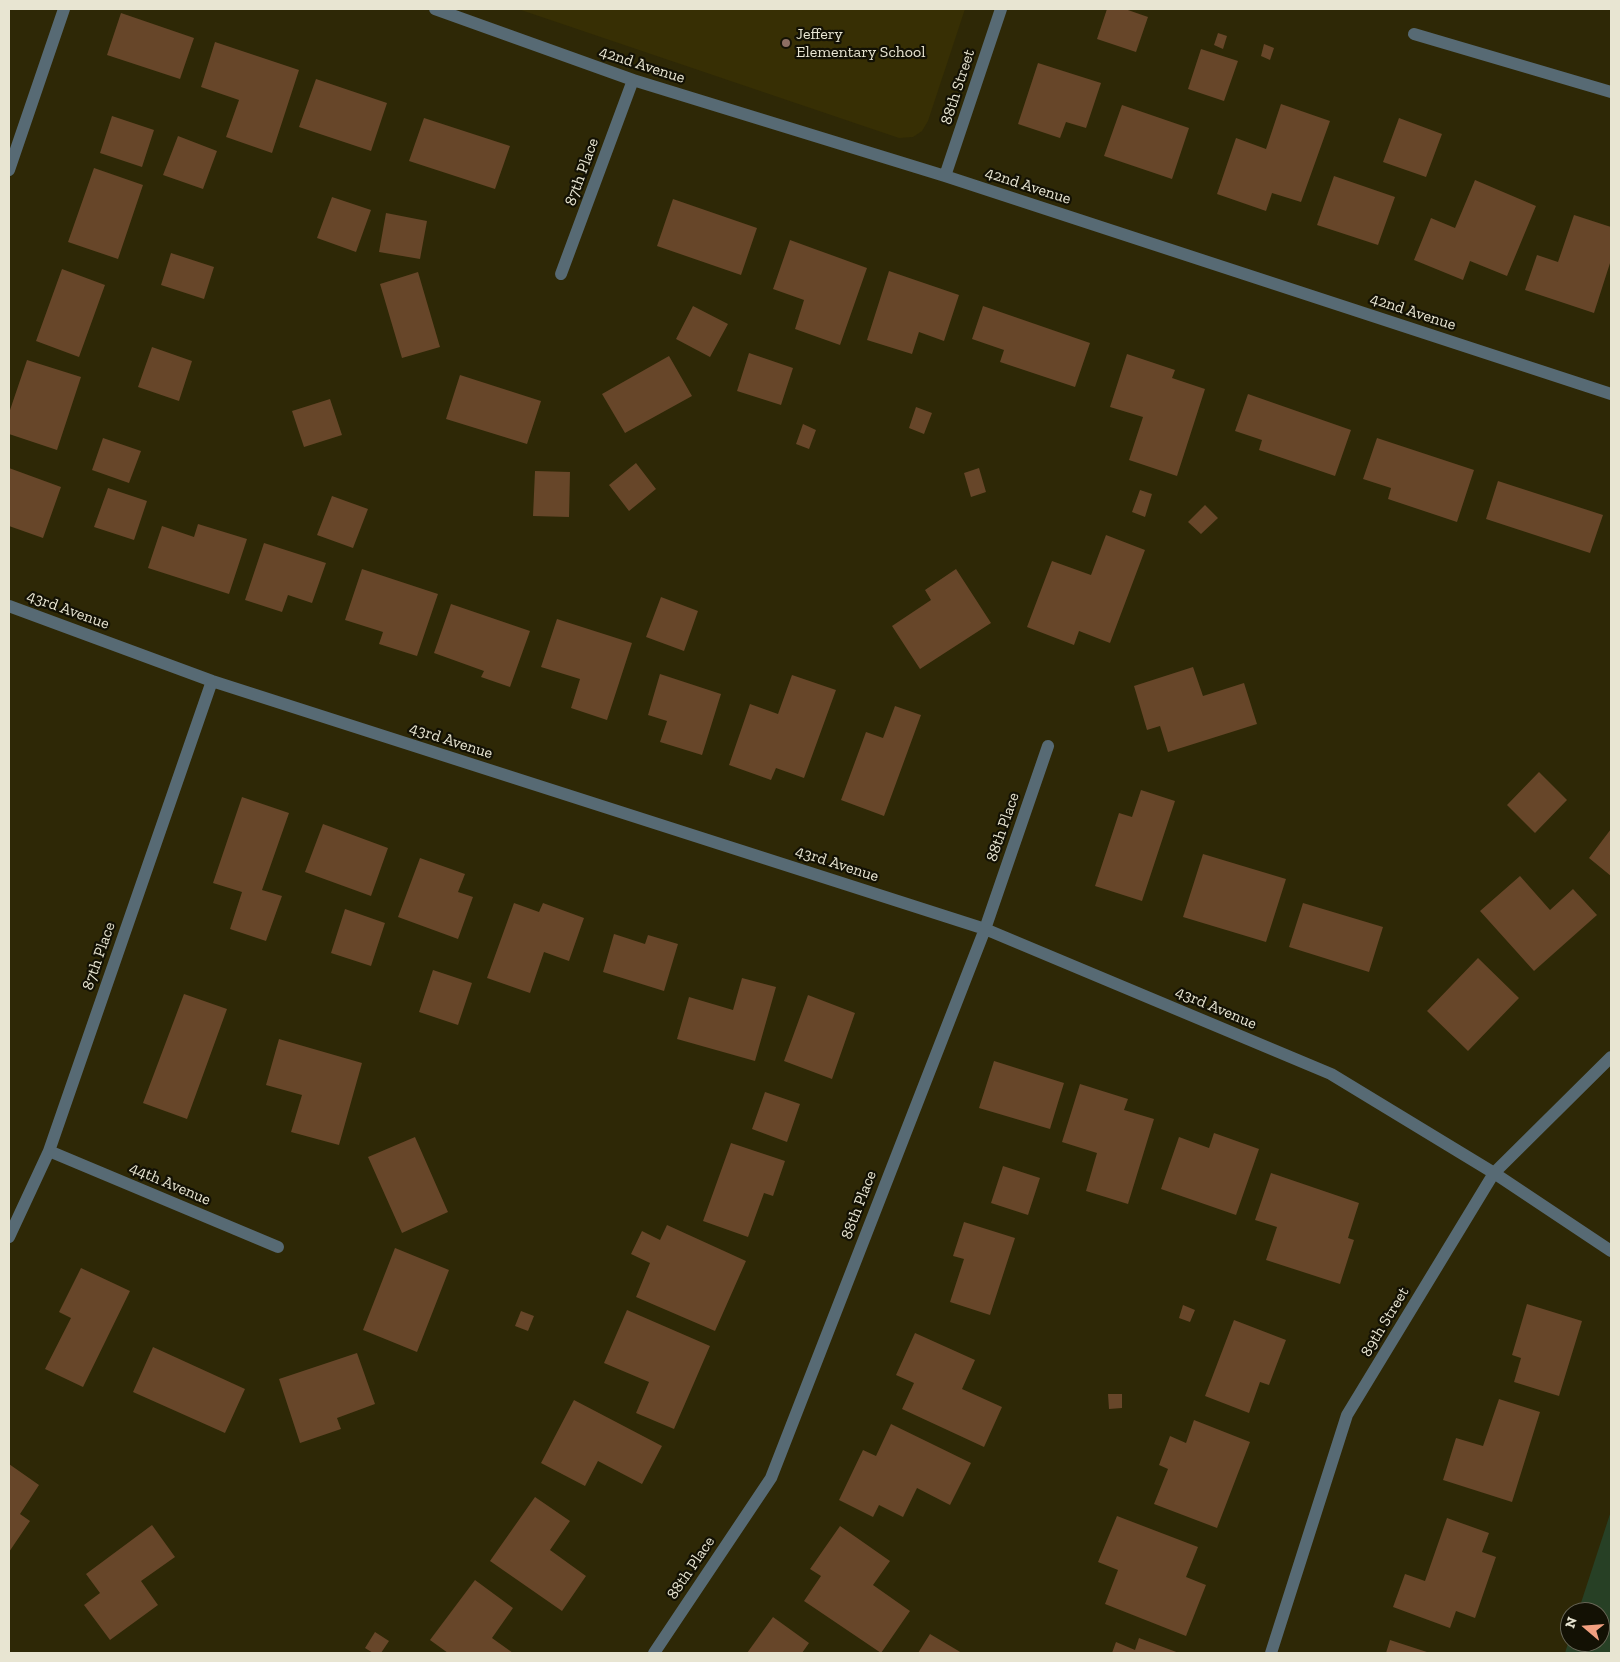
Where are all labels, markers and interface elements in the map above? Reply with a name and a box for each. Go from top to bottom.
place label: Jeffery Elementary School [796,24,925,62]
marker: Jeffery Elementary School [780,37,792,49]
street label: 42nd Avenue [597,42,687,88]
street label: 88th Street [937,47,979,127]
street label: 87th Place [561,135,603,209]
street label: 42nd Avenue [983,163,1073,209]
street label: 42nd Avenue [1368,289,1458,335]
street label: 43rd Avenue [24,586,112,634]
street label: 43rd Avenue [407,719,495,763]
street label: 88th Place [982,790,1024,864]
street label: 43rd Avenue [793,842,881,886]
street label: 87th Place [78,919,120,993]
street label: 43rd Avenue [1173,982,1259,1034]
street label: 44th Avenue [126,1158,214,1210]
street label: 88th Place [837,1168,881,1242]
street label: 89th Street [1357,1284,1413,1360]
street label: 88th Place [663,1533,719,1603]
north arrow [1560,1602,1610,1652]
text: N [1561,1615,1581,1630]

